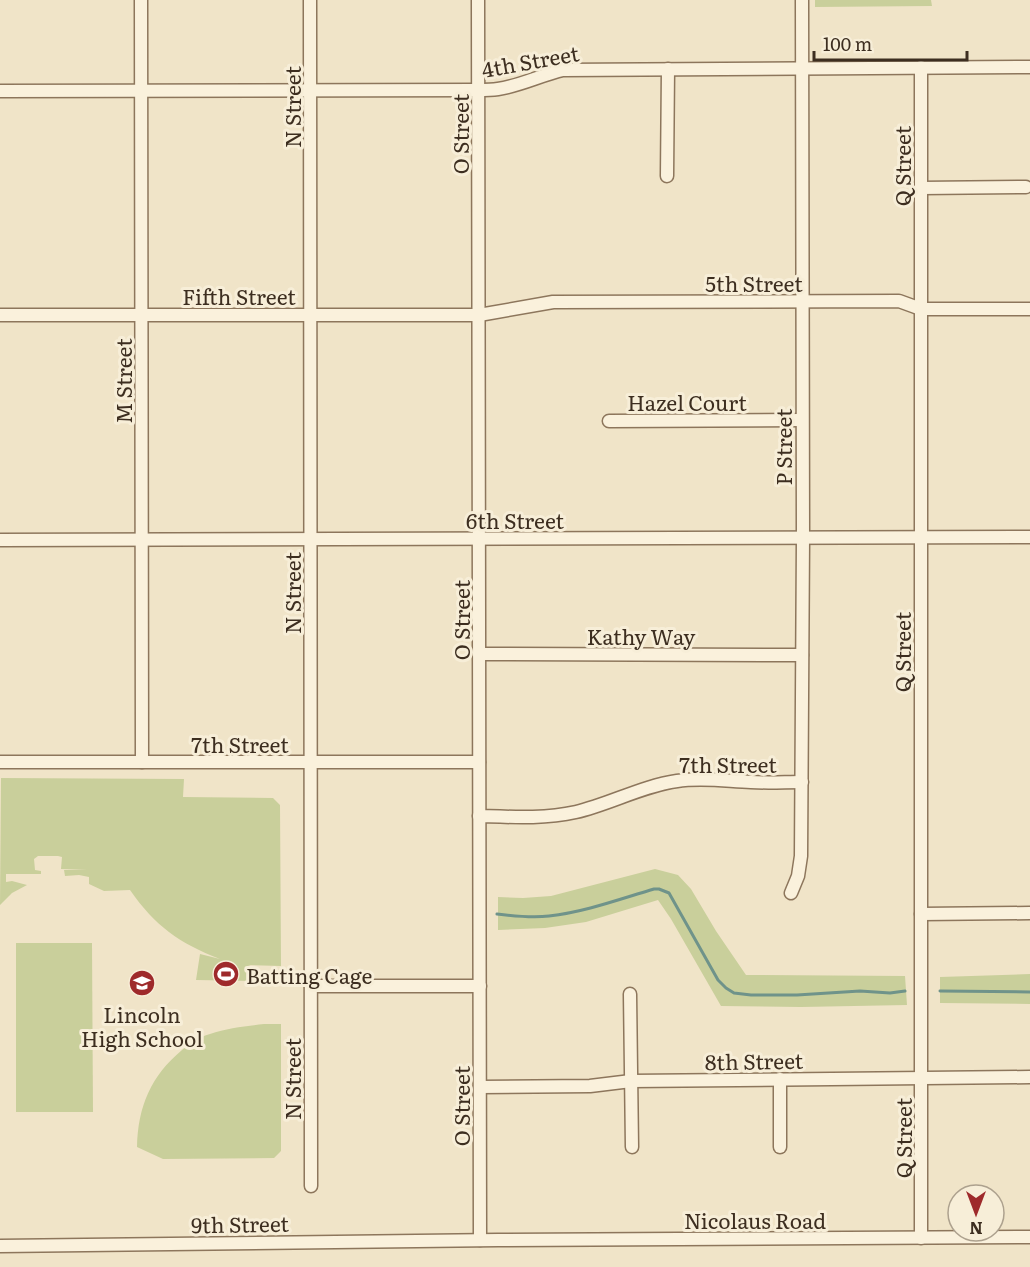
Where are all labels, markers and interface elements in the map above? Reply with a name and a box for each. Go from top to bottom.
scale bar [814,24,967,62]
text: 100 m [823,30,872,57]
street label: 4th Street [479,36,582,84]
street label: N Street [276,66,307,148]
street label: O Street [444,93,475,174]
street label: Q Street [886,125,917,206]
street label: 5th Street [705,267,803,298]
street label: Fifth Street [182,280,296,311]
street label: M Street [107,338,138,424]
street label: Hazel Court [627,386,747,417]
street label: P Street [767,408,798,485]
street label: 6th Street [466,504,564,535]
street label: N Street [276,552,307,634]
street label: O Street [445,579,476,660]
street label: Q Street [886,611,917,692]
street label: Kathy Way [587,620,696,651]
street label: 7th Street [191,728,289,759]
street label: 7th Street [679,748,777,779]
sports icon: Batting Cage [211,959,241,989]
place label: Batting Cage [246,959,372,990]
school or university icon: Lincoln High School [127,968,157,998]
place label: Lincoln High School [81,998,203,1053]
street label: N Street [276,1038,307,1120]
street label: 8th Street [705,1044,804,1076]
street label: O Street [445,1065,476,1146]
street label: Q Street [887,1097,918,1178]
north arrow [946,1183,1006,1243]
street label: Nicolaus Road [684,1204,826,1235]
street label: 9th Street [191,1207,290,1239]
text: N [969,1217,983,1241]

